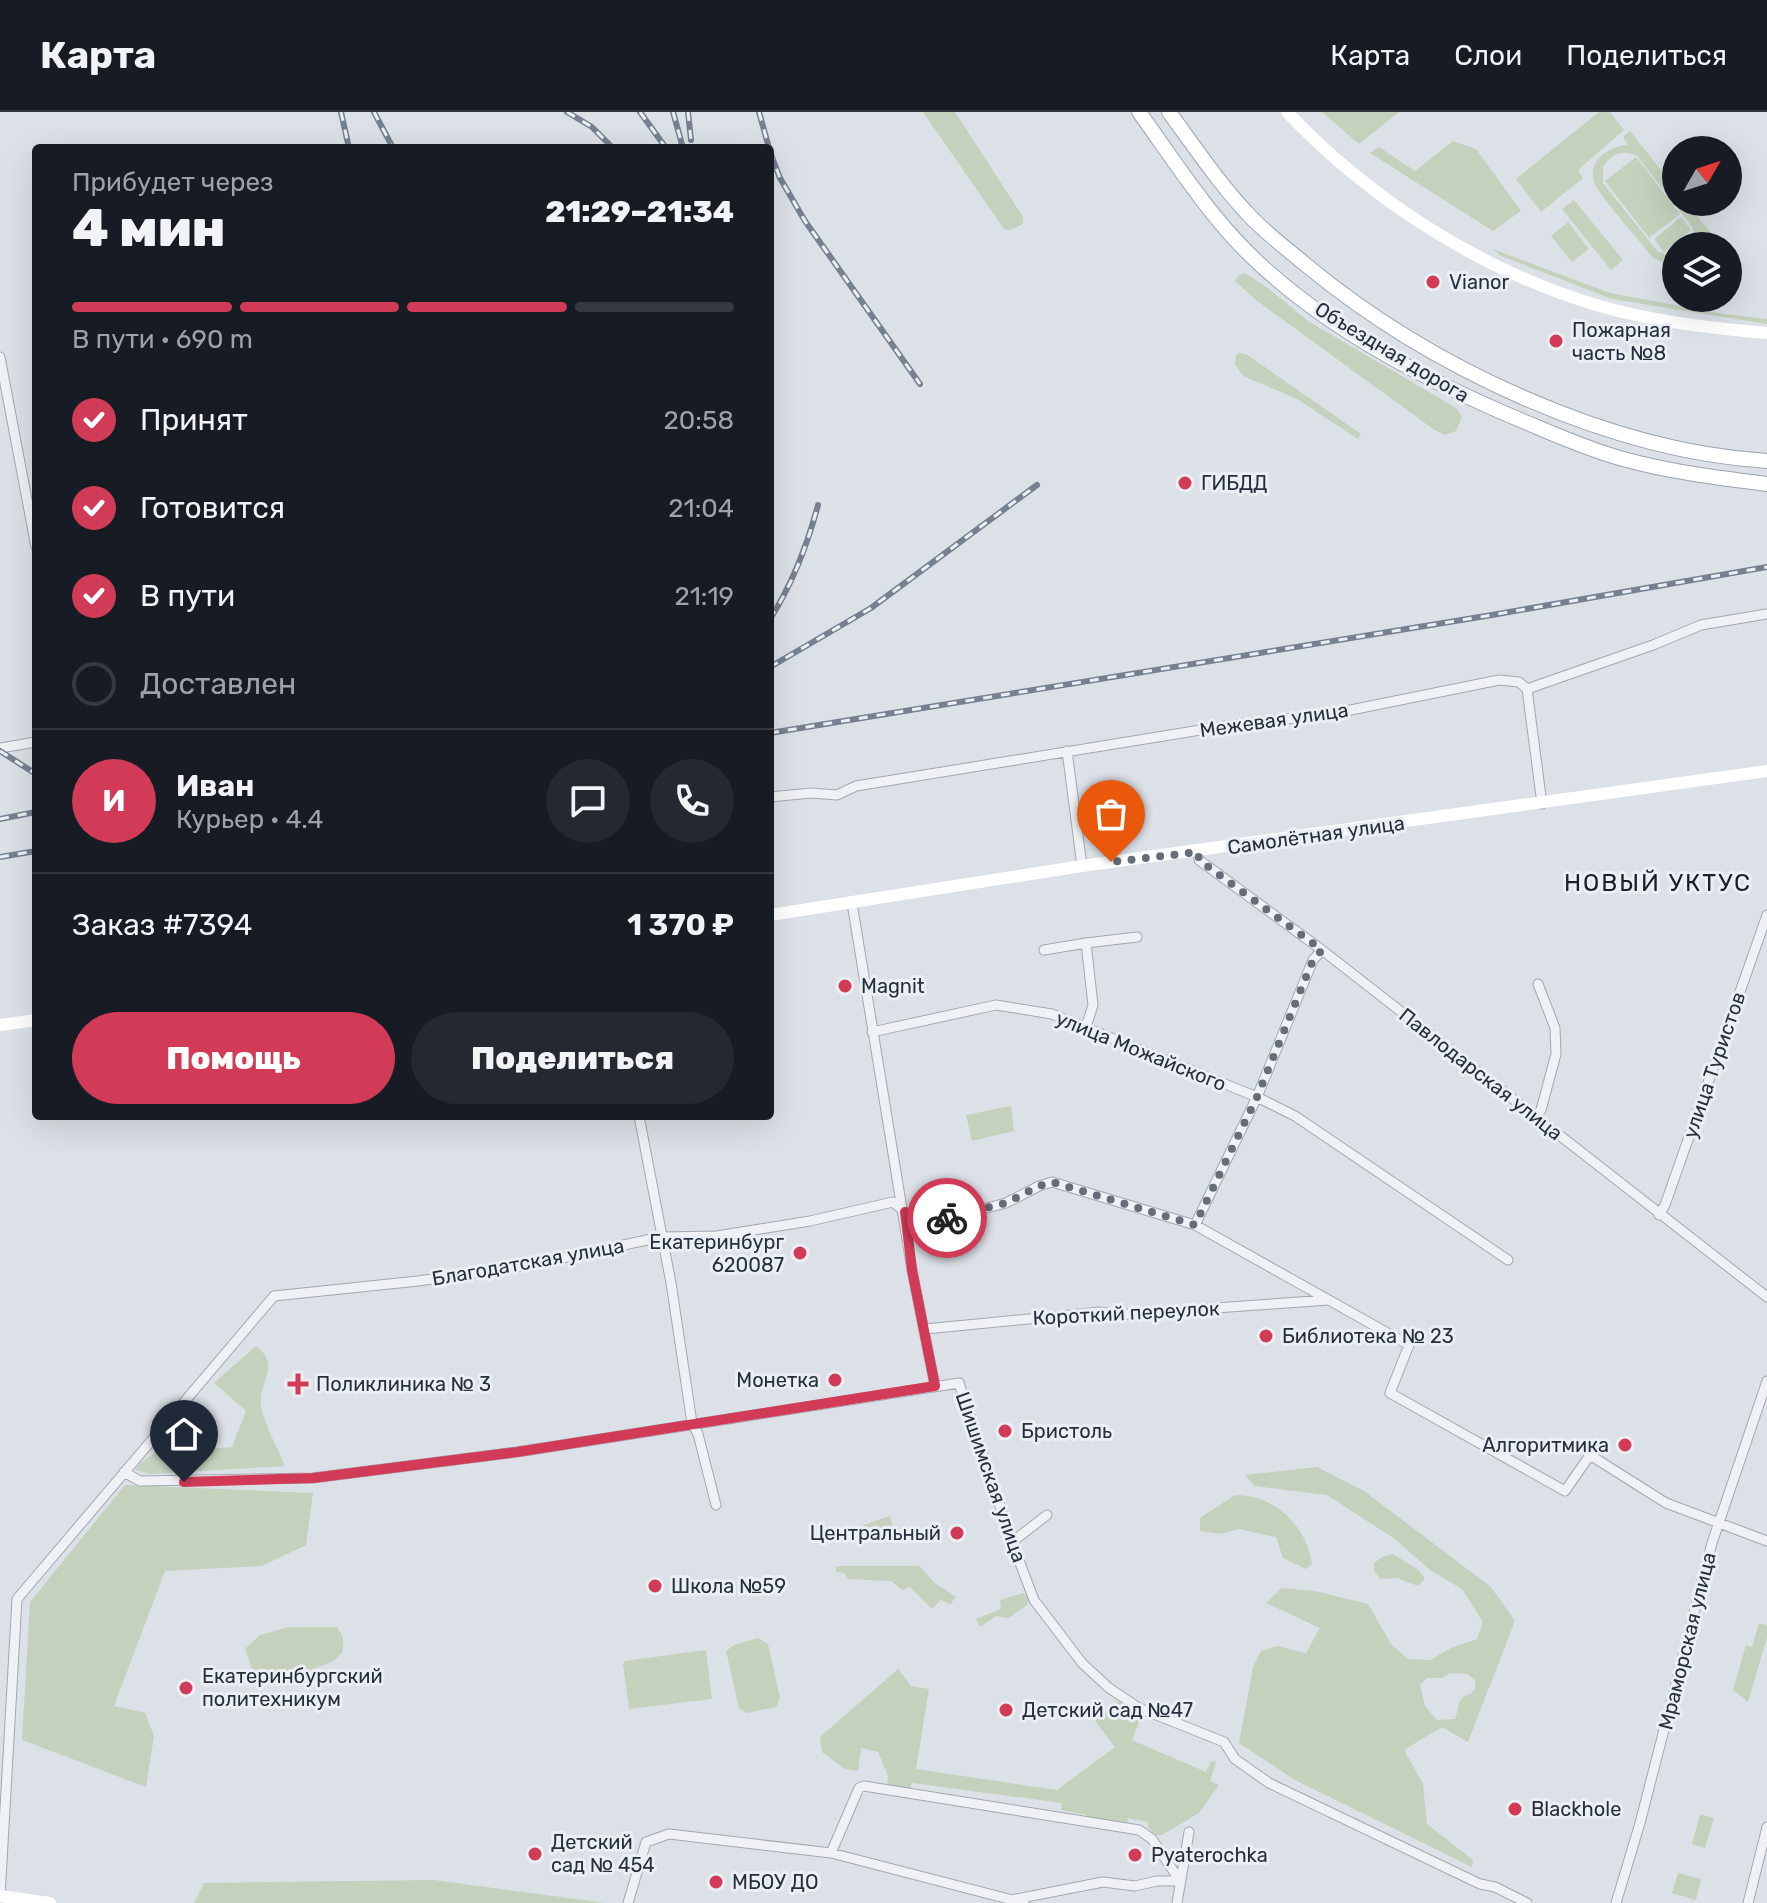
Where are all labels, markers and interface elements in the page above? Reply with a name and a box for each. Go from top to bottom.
text: Карта [40,32,156,78]
text: Карта [1330,39,1410,72]
text: Слои [1454,39,1522,72]
text: Поделиться [1566,39,1727,72]
north arrow [1662,136,1742,216]
map controls [1662,136,1742,312]
text: Прибудет через [72,167,273,198]
text: 21:29–21:34 [545,194,734,230]
text: 4 мин [72,197,225,259]
button: layers [1662,232,1742,312]
place label: Vianor [1449,270,1510,294]
marker: Vianor [1424,273,1442,291]
street label: Объездная дорога [1311,296,1473,408]
place label: Пожарная часть №8 [1572,318,1671,365]
text: В пути · 690 m [72,324,253,355]
marker: Пожарная часть №8 [1547,332,1565,350]
icon: check [72,398,116,442]
text: Принят [140,402,248,438]
text: 20:58 [664,405,734,436]
place label: ГИБДД [1201,471,1267,495]
marker: ГИБДД [1176,474,1194,492]
icon: check [72,486,116,530]
text: Готовится [140,490,285,526]
text: 21:04 [668,493,734,524]
icon: check [72,574,116,618]
text: В пути [140,578,235,614]
text: 21:19 [674,581,734,612]
text: Доставлен [140,666,296,702]
street label: Межевая улица [1198,698,1350,742]
button: chat [546,759,630,843]
button: phone [650,759,734,843]
text: Иван [176,768,254,804]
pin [1077,780,1145,862]
text: И [102,783,126,819]
icon: bag [1089,792,1133,836]
text: Курьер · 4.4 [176,804,324,835]
street label: Самолётная улица [1226,811,1406,859]
district label: НОВЫЙ УКТУС [1564,869,1752,897]
text: Заказ #7394 [72,907,252,943]
text: 1 370 ₽ [627,907,734,943]
place label: Magnit [861,974,925,998]
marker: Magnit [836,977,854,995]
street label: улица Туристов [1678,989,1750,1141]
street label: Павлодарская улица [1395,1003,1567,1145]
street label: улица Можайского [1052,1006,1230,1096]
button: Помощь [72,1012,395,1104]
button: Поделиться [411,1012,734,1104]
courier [907,1178,987,1258]
icon: bike [925,1196,969,1240]
place label: Екатеринбург 620087 [649,1230,784,1277]
street label: Благодатская улица [430,1233,626,1291]
marker: Екатеринбург 620087 [791,1244,809,1262]
street label: Короткий переулок [1032,1296,1220,1330]
place label: Библиотека № 23 [1282,1324,1454,1348]
marker: Библиотека № 23 [1257,1327,1275,1345]
place label: Монетка [736,1368,819,1392]
marker: Монетка [826,1371,844,1389]
place label: Поликлиника № 3 [316,1372,491,1396]
marker: Поликлиника № 3 [287,1373,309,1395]
street label: Шишимская улица [951,1388,1031,1566]
pin [150,1400,218,1482]
icon: home [162,1412,206,1456]
place label: Бристоль [1021,1419,1112,1443]
marker: Бристоль [996,1422,1014,1440]
place label: Алгоритмика [1482,1433,1609,1457]
marker: Алгоритмика [1616,1436,1634,1454]
place label: Центральный [810,1521,941,1545]
marker: Центральный [948,1524,966,1542]
street label: Мраморская улица [1653,1550,1721,1732]
place label: Школа №59 [671,1574,786,1598]
marker: Школа №59 [646,1577,664,1595]
place label: Екатеринбургский политехникум [202,1664,383,1711]
marker: Екатеринбургский политехникум [177,1679,195,1697]
place label: Детский сад №47 [1022,1698,1193,1722]
marker: Детский сад №47 [997,1701,1015,1719]
place label: Blackhole [1531,1797,1621,1821]
marker: Blackhole [1506,1800,1524,1818]
place label: Детский сад № 454 [551,1830,655,1877]
place label: Pyaterochka [1151,1843,1268,1867]
marker: Детский сад № 454 [526,1845,544,1863]
marker: Pyaterochka [1126,1846,1144,1864]
place label: МБОУ ДО [732,1870,818,1894]
marker: МБОУ ДО [707,1873,725,1891]

